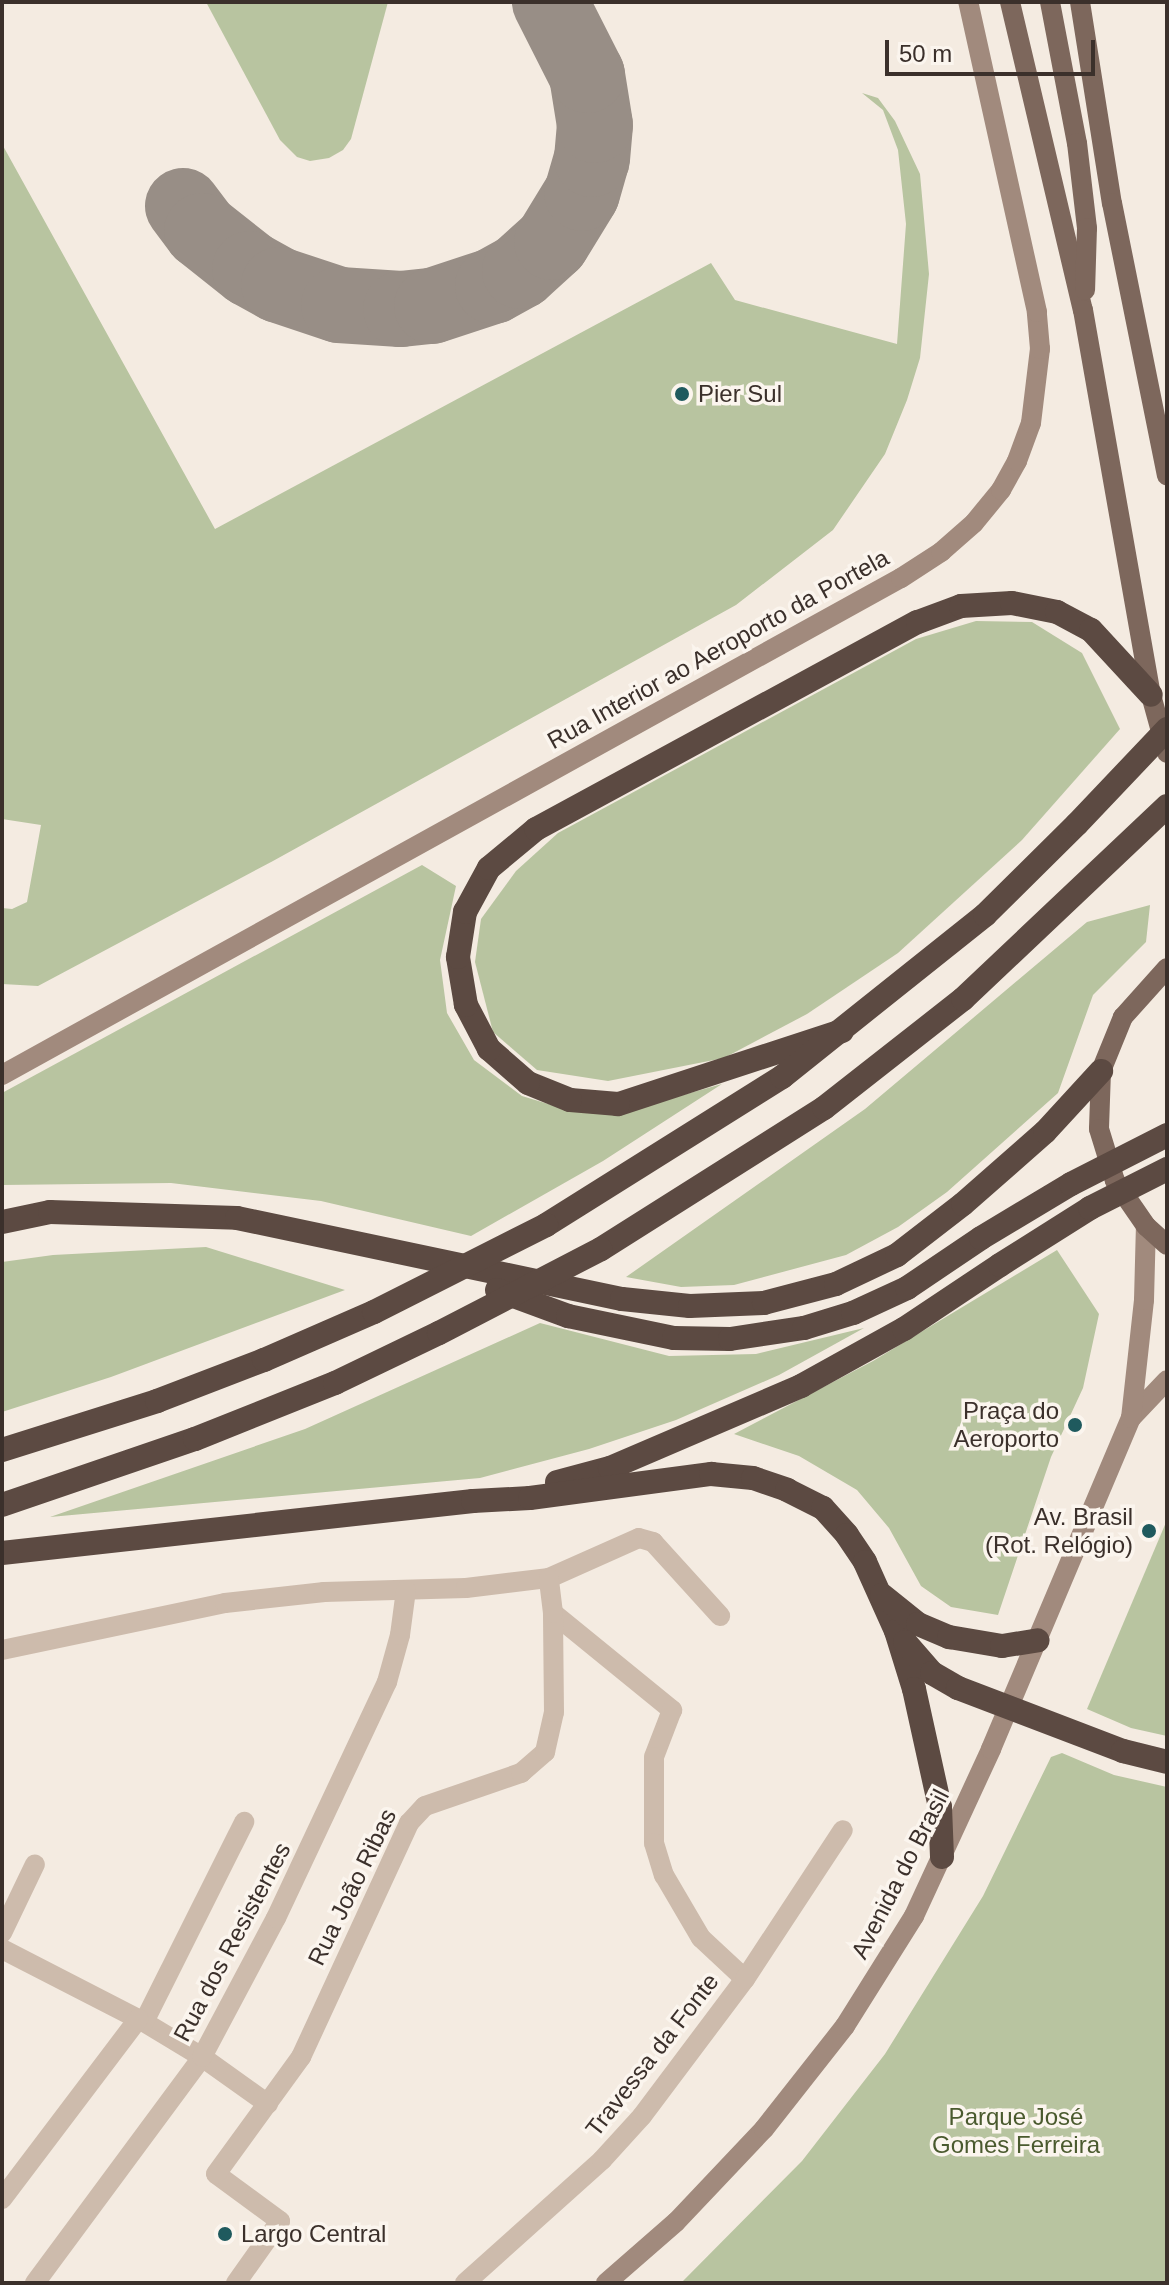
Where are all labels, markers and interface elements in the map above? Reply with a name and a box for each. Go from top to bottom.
scale bar [889,24,1099,74]
text: 50 m [899,40,952,67]
place label: Pier Sul [698,380,782,408]
marker: Pier Sul [673,385,691,403]
street label: Rua Interior ao Aeroporto da Portela [542,543,894,755]
place label: Praça do Aeroporto [954,1397,1059,1453]
marker: Praça do Aeroporto [1066,1416,1084,1434]
place label: Av. Brasil (Rot. Relógio) [985,1503,1133,1559]
marker: Av. Brasil (Rot. Relógio) [1140,1522,1158,1540]
street label: Avenida do Brasil [845,1784,955,1964]
street label: Rua João Ribas [302,1804,402,1970]
street label: Rua dos Resistentes [167,1837,297,2047]
street label: Travessa da Fonte [579,1968,725,2142]
park label: Parque José Gomes Ferreira [932,2103,1100,2159]
place label: Largo Central [241,2220,386,2248]
marker: Largo Central [216,2225,234,2243]

